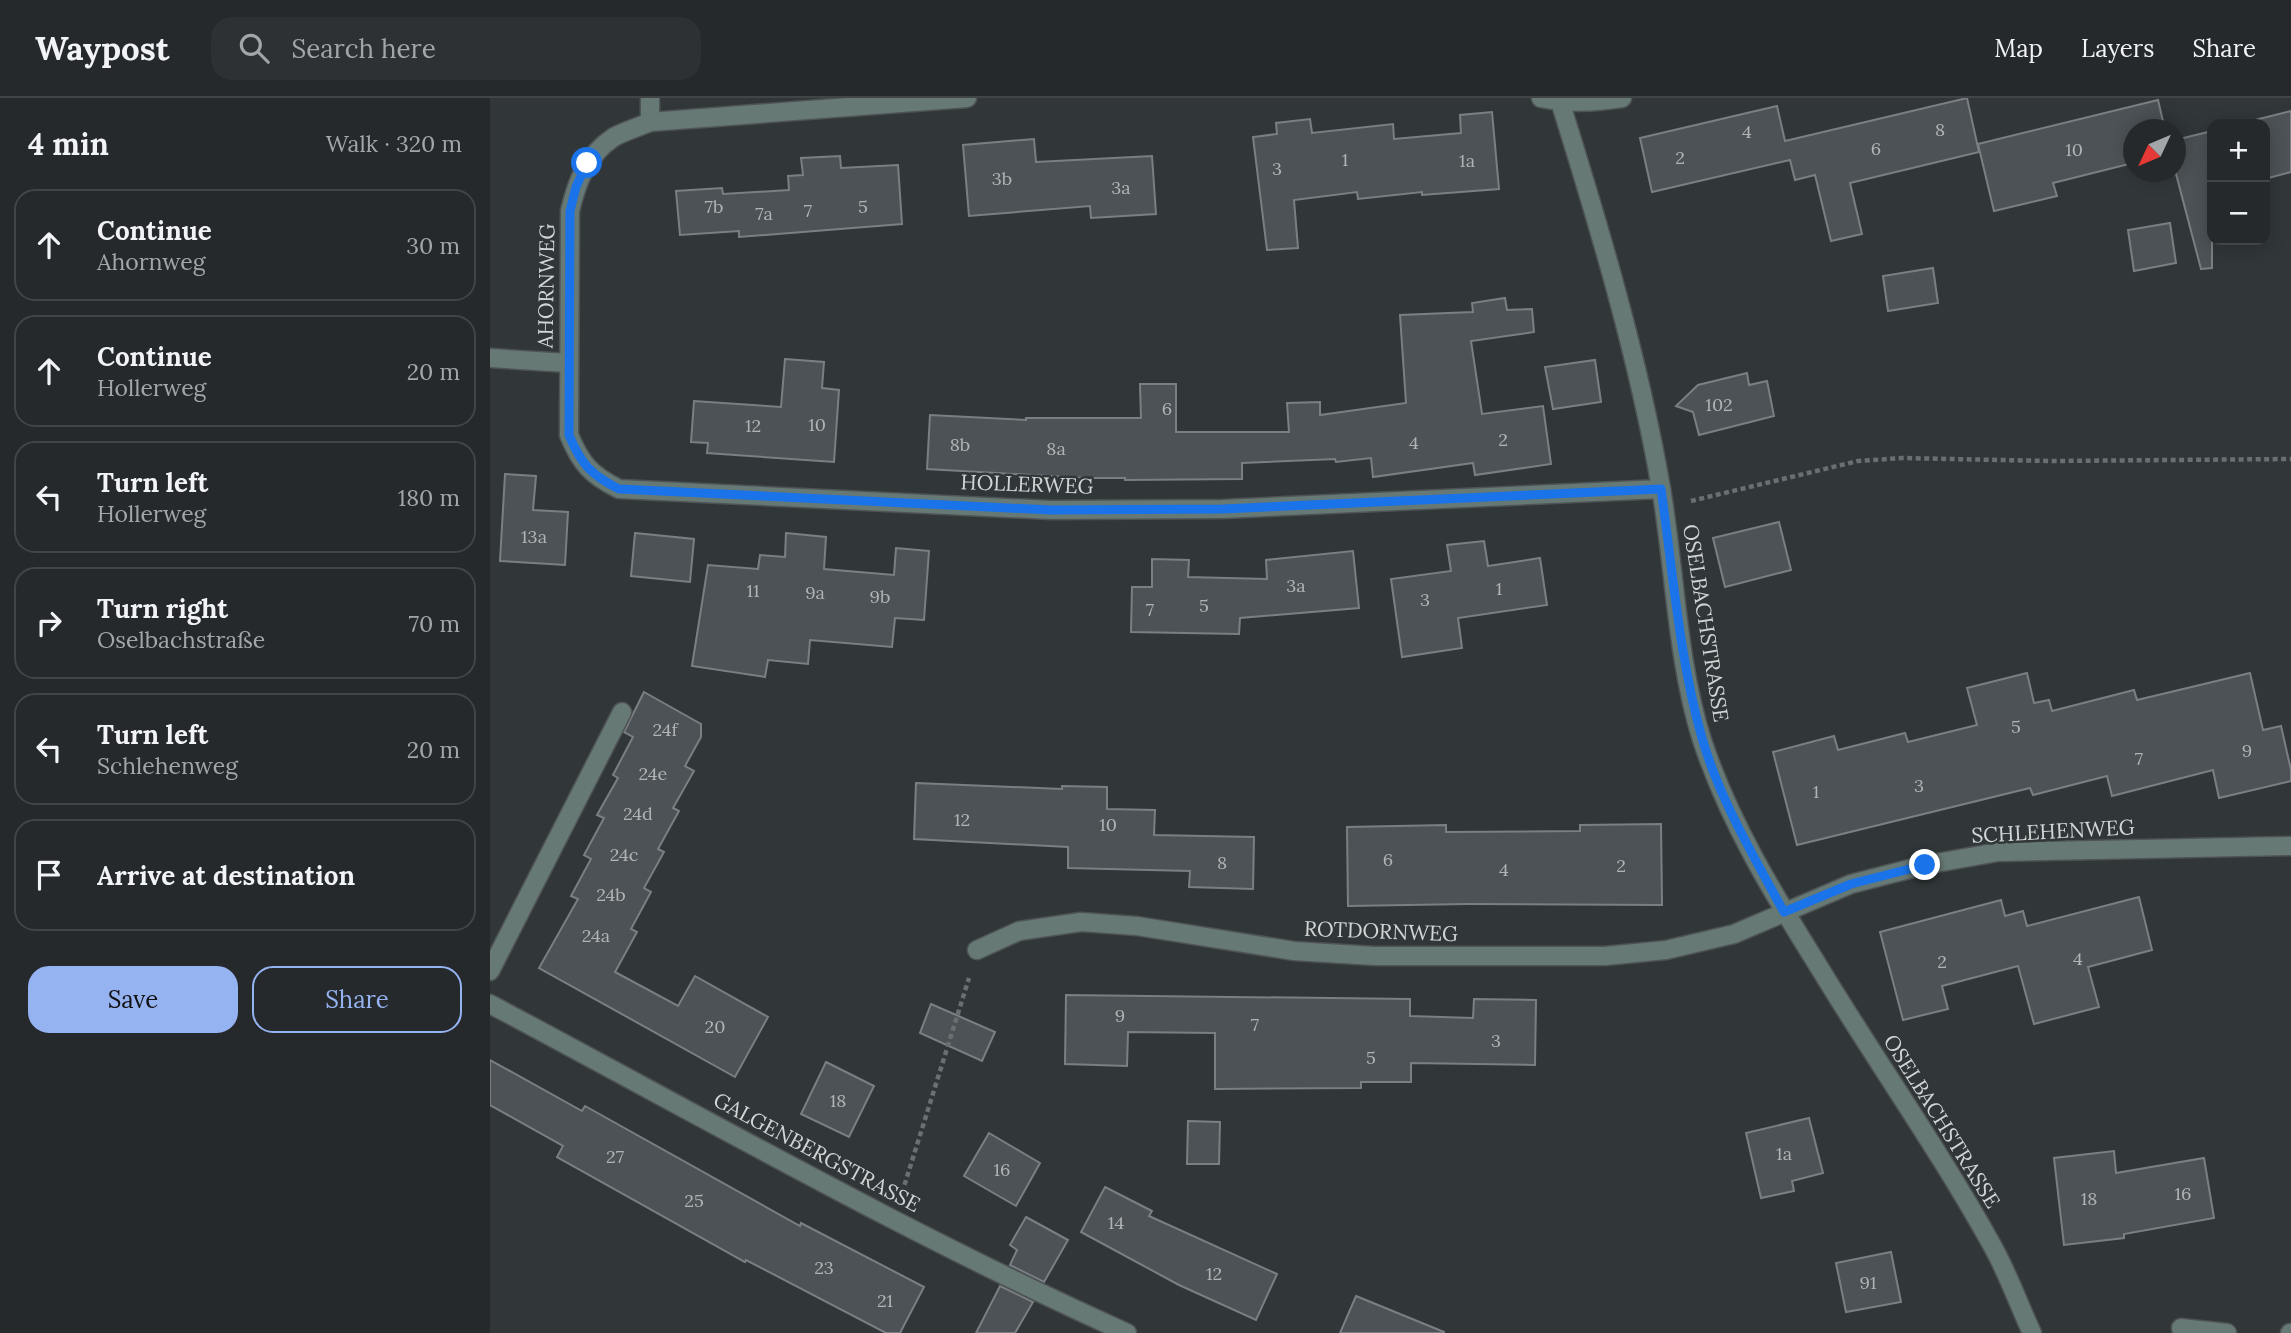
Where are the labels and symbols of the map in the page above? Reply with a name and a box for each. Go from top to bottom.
house number: 8 [1935,118,1945,141]
north arrow [2123,119,2186,182]
house number: 4 [1742,120,1752,143]
house number: 6 [1871,137,1881,160]
house number: 10 [2065,138,2083,161]
house number: 2 [1675,146,1685,169]
route start [571,147,602,178]
house number: 1 [1342,148,1348,171]
house number: 1a [1459,149,1475,172]
house number: 3 [1272,157,1282,180]
house number: 3b [992,167,1012,190]
house number: 3a [1111,176,1131,199]
house number: 7b [705,195,723,218]
house number: 5 [858,195,868,218]
house number: 7 [804,199,812,222]
house number: 7a [755,202,773,225]
street label: AHORNWEG [531,223,561,350]
house number: 102 [1705,393,1733,416]
house number: 6 [1162,397,1172,420]
house number: 10 [808,413,826,436]
house number: 12 [745,414,761,437]
house number: 2 [1498,428,1508,451]
house number: 4 [1409,431,1419,454]
house number: 8b [950,433,970,456]
house number: 8a [1046,437,1066,460]
street label: HOLLERWEG [960,468,1094,500]
street label: OSELBACHSTRASSE [1677,522,1735,724]
house number: 13a [521,525,547,548]
house number: 3a [1286,574,1306,597]
house number: 1 [1496,577,1502,600]
house number: 11 [746,579,760,602]
house number: 9a [805,581,825,604]
house number: 9b [870,585,890,608]
house number: 3 [1420,588,1430,611]
house number: 5 [1199,594,1209,617]
house number: 7 [1146,598,1154,621]
house number: 5 [2011,715,2021,738]
house number: 24f [652,718,679,741]
house number: 9 [2242,739,2252,762]
house number: 7 [2135,747,2143,770]
house number: 24e [639,762,668,785]
house number: 3 [1914,774,1924,797]
house number: 1 [1813,780,1819,803]
house number: 24d [623,802,653,825]
house number: 12 [954,808,970,831]
house number: 10 [1099,813,1117,836]
street label: SCHLEHENWEG [1971,813,2135,849]
house number: 24c [610,843,638,866]
house number: 6 [1383,848,1393,871]
route end [1909,849,1940,880]
house number: 8 [1217,851,1227,874]
house number: 2 [1616,854,1626,877]
house number: 4 [1499,858,1509,881]
house number: 24b [596,883,626,906]
street label: ROTDORNWEG [1303,915,1459,947]
house number: 24a [582,924,610,947]
house number: 4 [2073,947,2083,970]
house number: 2 [1937,950,1947,973]
house number: 9 [1115,1004,1125,1027]
house number: 7 [1251,1013,1259,1036]
house number: 20 [705,1015,725,1038]
house number: 3 [1491,1029,1501,1052]
street label: OSELBACHSTRASSE [1878,1029,2006,1213]
house number: 5 [1366,1046,1376,1069]
street label: GALGENBERGSTRASSE [709,1086,925,1218]
house number: 18 [830,1089,846,1112]
house number: 1a [1776,1142,1792,1165]
house number: 27 [606,1145,624,1168]
house number: 16 [994,1158,1010,1181]
house number: 16 [2175,1182,2191,1205]
house number: 18 [2081,1187,2097,1210]
house number: 25 [684,1189,704,1212]
house number: 14 [1108,1211,1124,1234]
house number: 23 [814,1256,834,1279]
house number: 12 [1206,1262,1222,1285]
house number: 91 [1860,1271,1876,1294]
house number: 21 [877,1289,893,1312]

